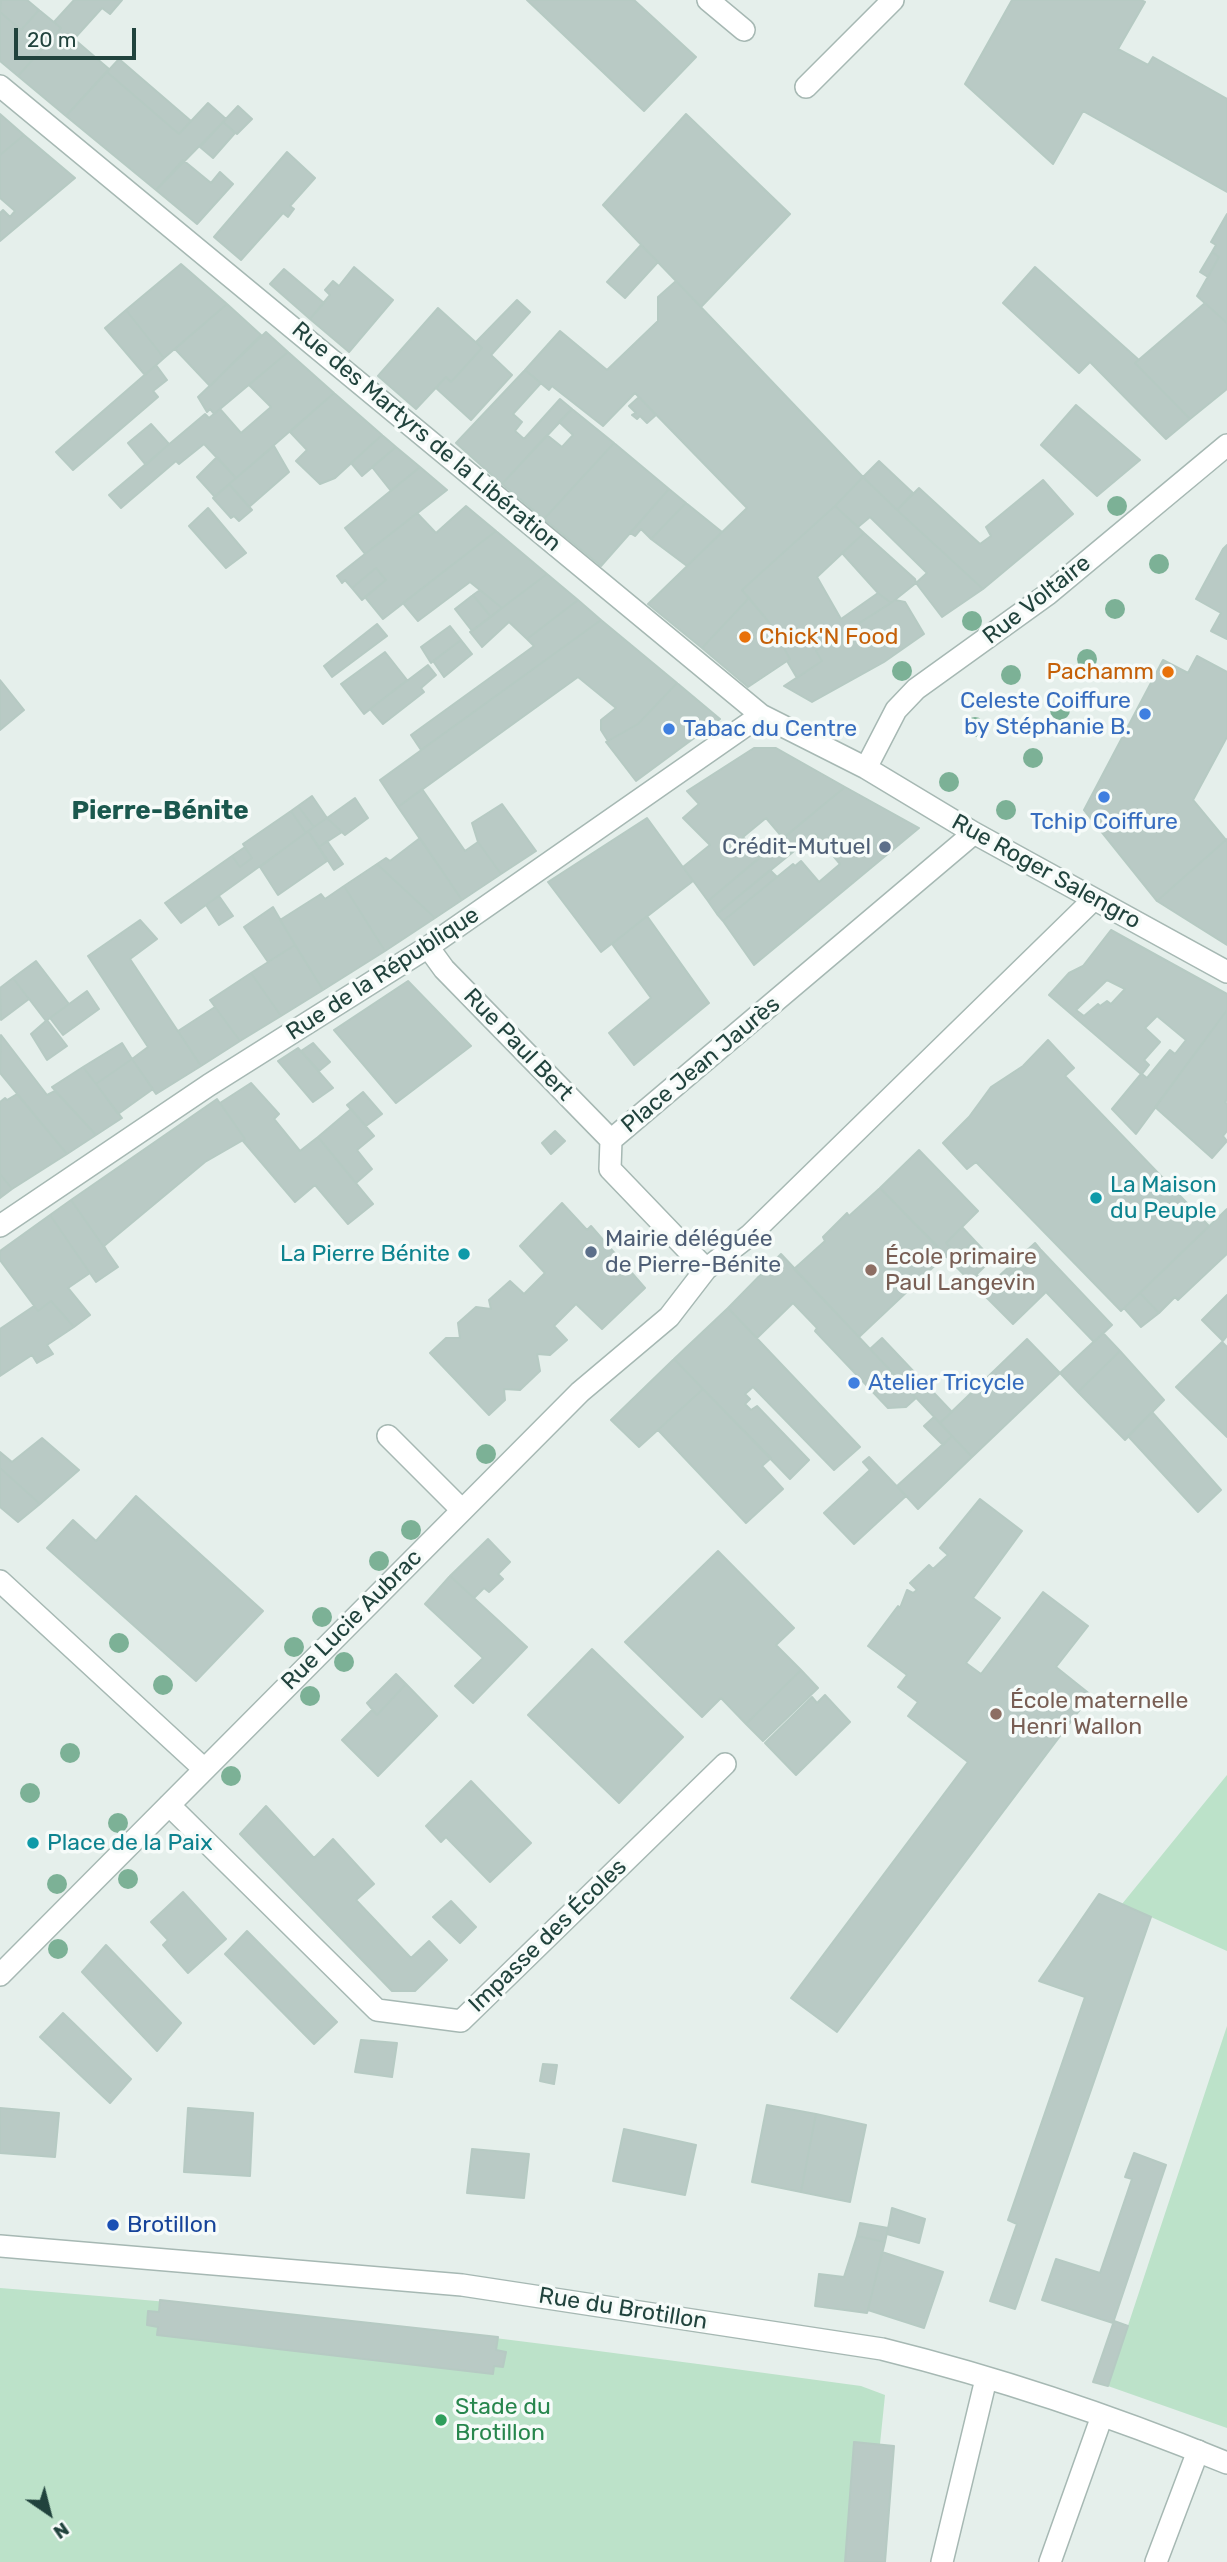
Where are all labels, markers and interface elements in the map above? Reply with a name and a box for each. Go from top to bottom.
scale bar [18,14,140,58]
text: 20 m [27,27,76,52]
street label: Rue des Martyrs de la Libération [286,316,566,558]
street label: Rue Voltaire [978,549,1096,651]
place label: Chick'N Food [759,623,898,651]
marker: Chick'N Food [737,629,753,645]
place label: Pachamm [1046,658,1154,686]
marker: Pachamm [1160,664,1176,680]
place label: Celeste Coiffure by Stéphanie B. [960,687,1131,741]
marker: Celeste Coiffure by Stéphanie B. [1137,706,1153,722]
place label: Tabac du Centre [683,715,857,743]
marker: Tabac du Centre [661,721,677,737]
marker: Tchip Coiffure [1096,789,1112,805]
district label: Pierre-Bénite [71,795,249,827]
place label: Tchip Coiffure [1030,808,1178,836]
street label: Rue Roger Salengro [947,809,1145,935]
place label: Crédit-Mutuel [722,833,871,861]
marker: Crédit-Mutuel [877,839,893,855]
street label: Rue de la République [281,901,485,1047]
street label: Rue Paul Bert [457,983,579,1107]
street label: Place Jean Jaurès [616,991,786,1139]
place label: La Maison du Peuple [1110,1171,1217,1225]
marker: La Maison du Peuple [1088,1190,1104,1206]
place label: Mairie déléguée de Pierre-Bénite [605,1225,781,1279]
place label: La Pierre Bénite [280,1240,450,1268]
place label: École primaire Paul Langevin [885,1243,1037,1297]
marker: Mairie déléguée de Pierre-Bénite [583,1244,599,1260]
marker: La Pierre Bénite [456,1246,472,1262]
marker: École primaire Paul Langevin [863,1262,879,1278]
place label: Atelier Tricycle [868,1369,1025,1397]
marker: Atelier Tricycle [846,1375,862,1391]
street label: Rue Lucie Aubrac [276,1544,428,1696]
place label: École maternelle Henri Wallon [1010,1687,1188,1741]
marker: École maternelle Henri Wallon [988,1706,1004,1722]
place label: Place de la Paix [47,1829,213,1857]
marker: Place de la Paix [25,1835,41,1851]
street label: Impasse des Écoles [463,1854,633,2018]
place label: Brotillon [127,2211,217,2239]
marker: Brotillon [105,2217,121,2233]
street label: Rue du Brotillon [537,2282,709,2336]
place label: Stade du Brotillon [455,2393,551,2447]
marker: Stade du Brotillon [433,2412,449,2428]
north arrow [14,2478,84,2548]
text: N [49,2517,74,2544]

